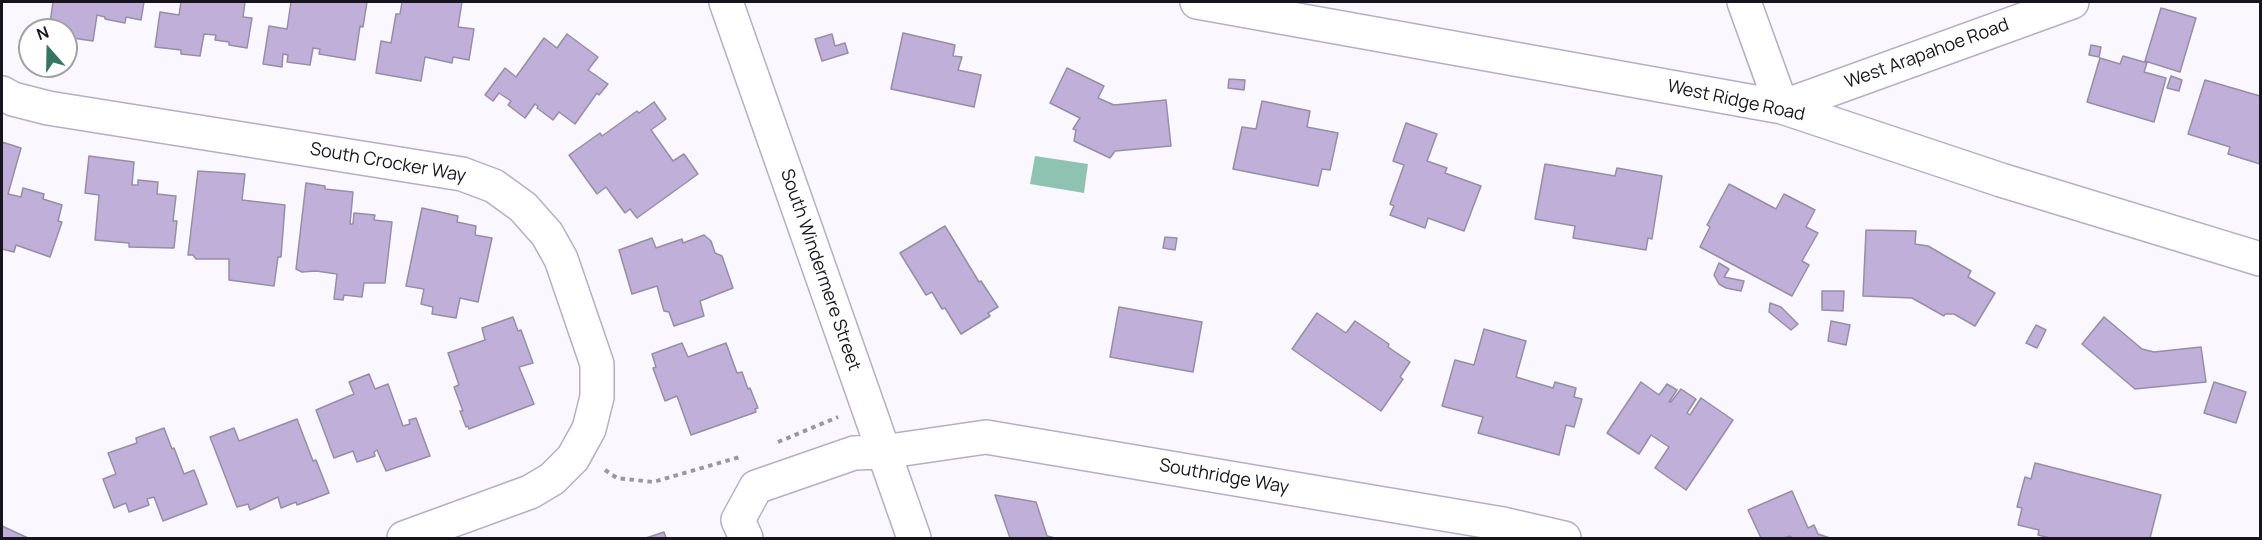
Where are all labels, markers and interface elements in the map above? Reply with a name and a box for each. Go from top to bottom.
street label: West Arapahoe Road [1842,14,2012,94]
north arrow [18,18,78,78]
text: N [33,21,52,45]
street label: West Ridge Road [1665,76,1807,126]
street label: South Crocker Way [308,139,468,187]
street label: South Windermere Street [775,166,865,374]
street label: Southridge Way [1157,455,1291,499]

